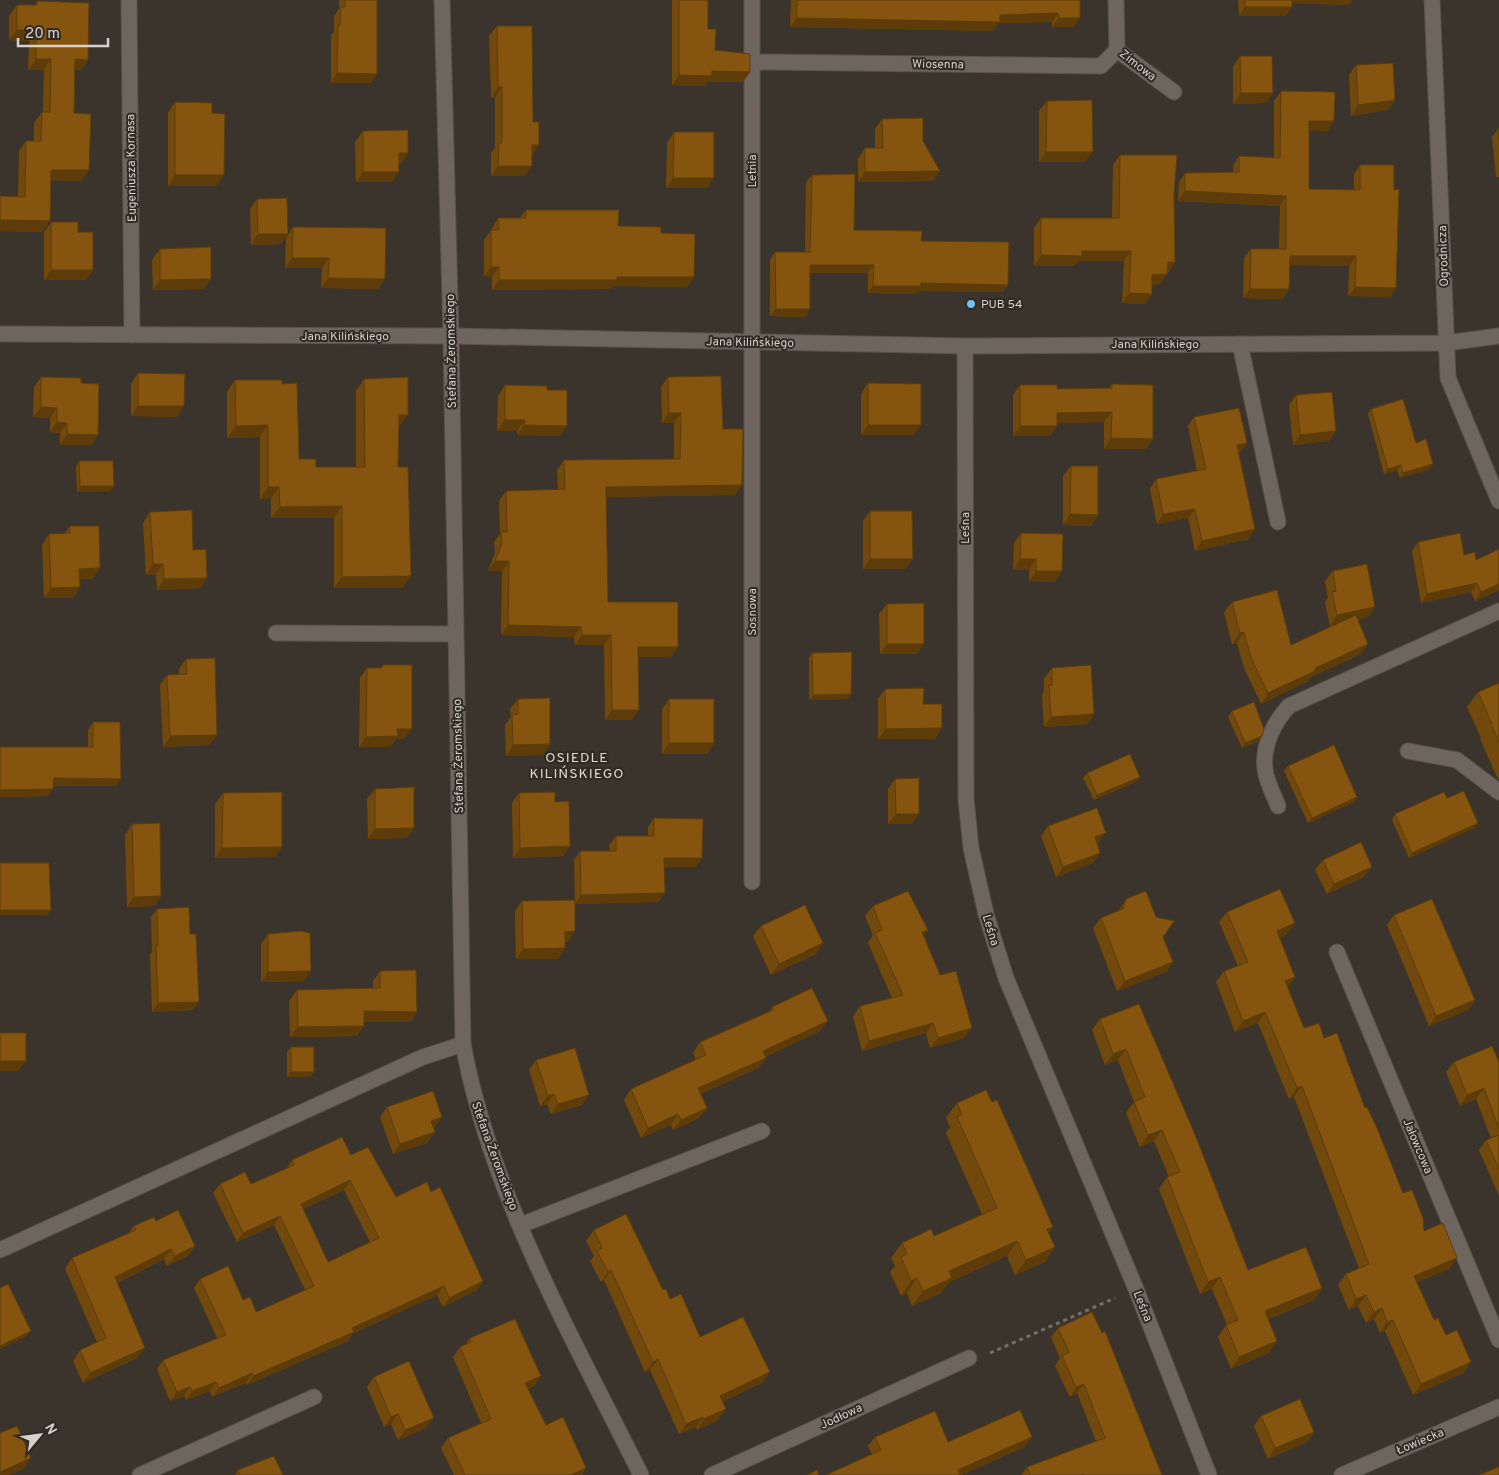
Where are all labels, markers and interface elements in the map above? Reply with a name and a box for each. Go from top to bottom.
scale bar [18,15,108,47]
text: 20 m [25,25,60,44]
street label: Zimowa [1116,46,1159,85]
street label: Wiosenna [912,57,964,73]
street label: Eugeniusza Kornasa [123,114,141,222]
street label: Letnia [745,154,761,188]
street label: Ogrodnicza [1435,225,1453,287]
street label: Stefana Żeromskiego [443,293,461,408]
place label: PUB 54 [981,297,1023,313]
marker: PUB 54 [965,298,977,310]
street label: Jana Kilińskiego [301,329,389,345]
street label: Jana Kilińskiego [706,334,794,352]
street label: Jana Kilińskiego [1111,337,1199,353]
street label: Leśna [958,512,974,544]
street label: Sosnowa [745,588,761,636]
street label: Stefana Żeromskiego [450,698,468,813]
district label: OSIEDLE KILIŃSKIEGO [529,750,625,783]
street label: Leśna [978,913,1002,948]
street label: Stefana Żeromskiego [467,1100,521,1213]
street label: Jałowcowa [1398,1116,1436,1176]
street label: Leśna [1129,1289,1155,1324]
street label: Jodłowa [818,1400,865,1434]
north arrow [15,1410,65,1460]
text: N [40,1421,60,1438]
street label: Łowiecka [1394,1425,1447,1459]

